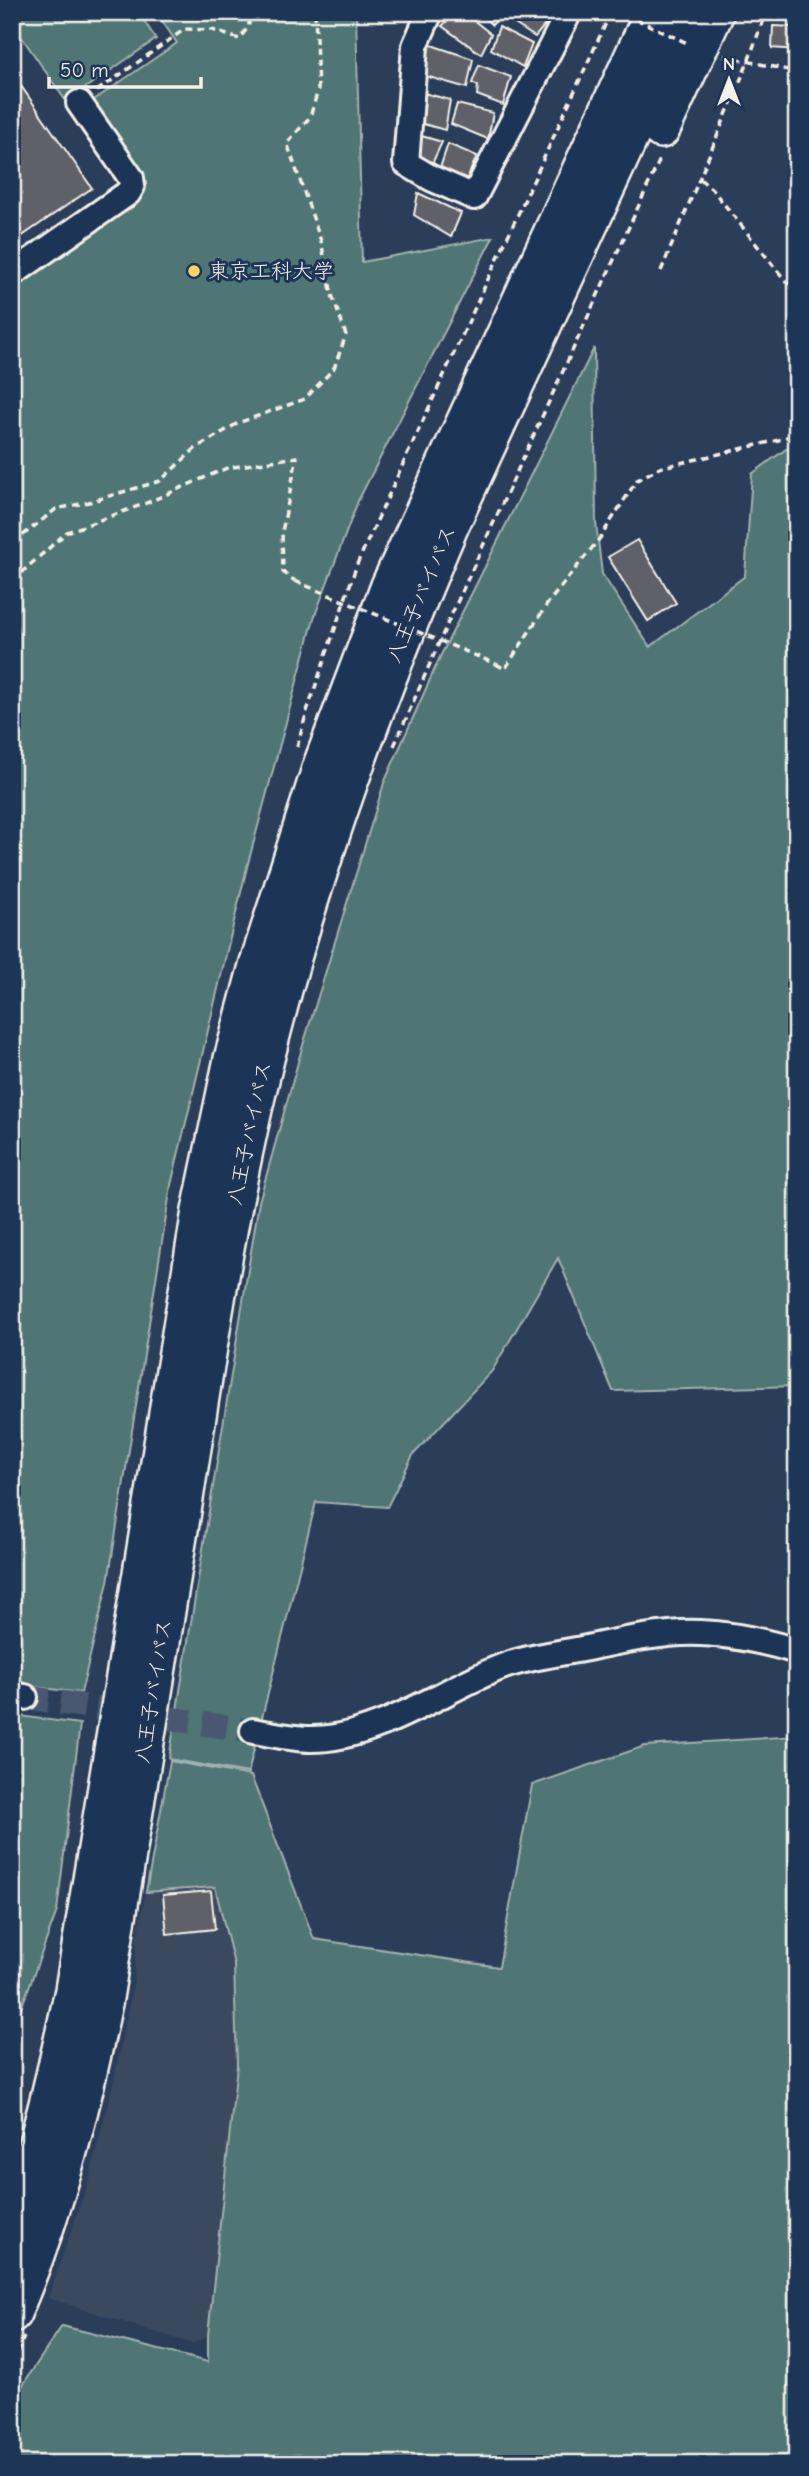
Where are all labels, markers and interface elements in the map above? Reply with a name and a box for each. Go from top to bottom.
scale bar [49,46,201,90]
north arrow [694,46,764,116]
text: N [723,53,735,75]
text: 50 m [60,58,109,82]
place label: 東京工科大学 [208,259,334,283]
marker: 東京工科大学 [186,263,202,279]
street label: 八王子バイパス [381,522,461,666]
street label: 八王子バイパス [222,1059,276,1207]
street label: 八王子バイパス [130,1617,176,1765]

